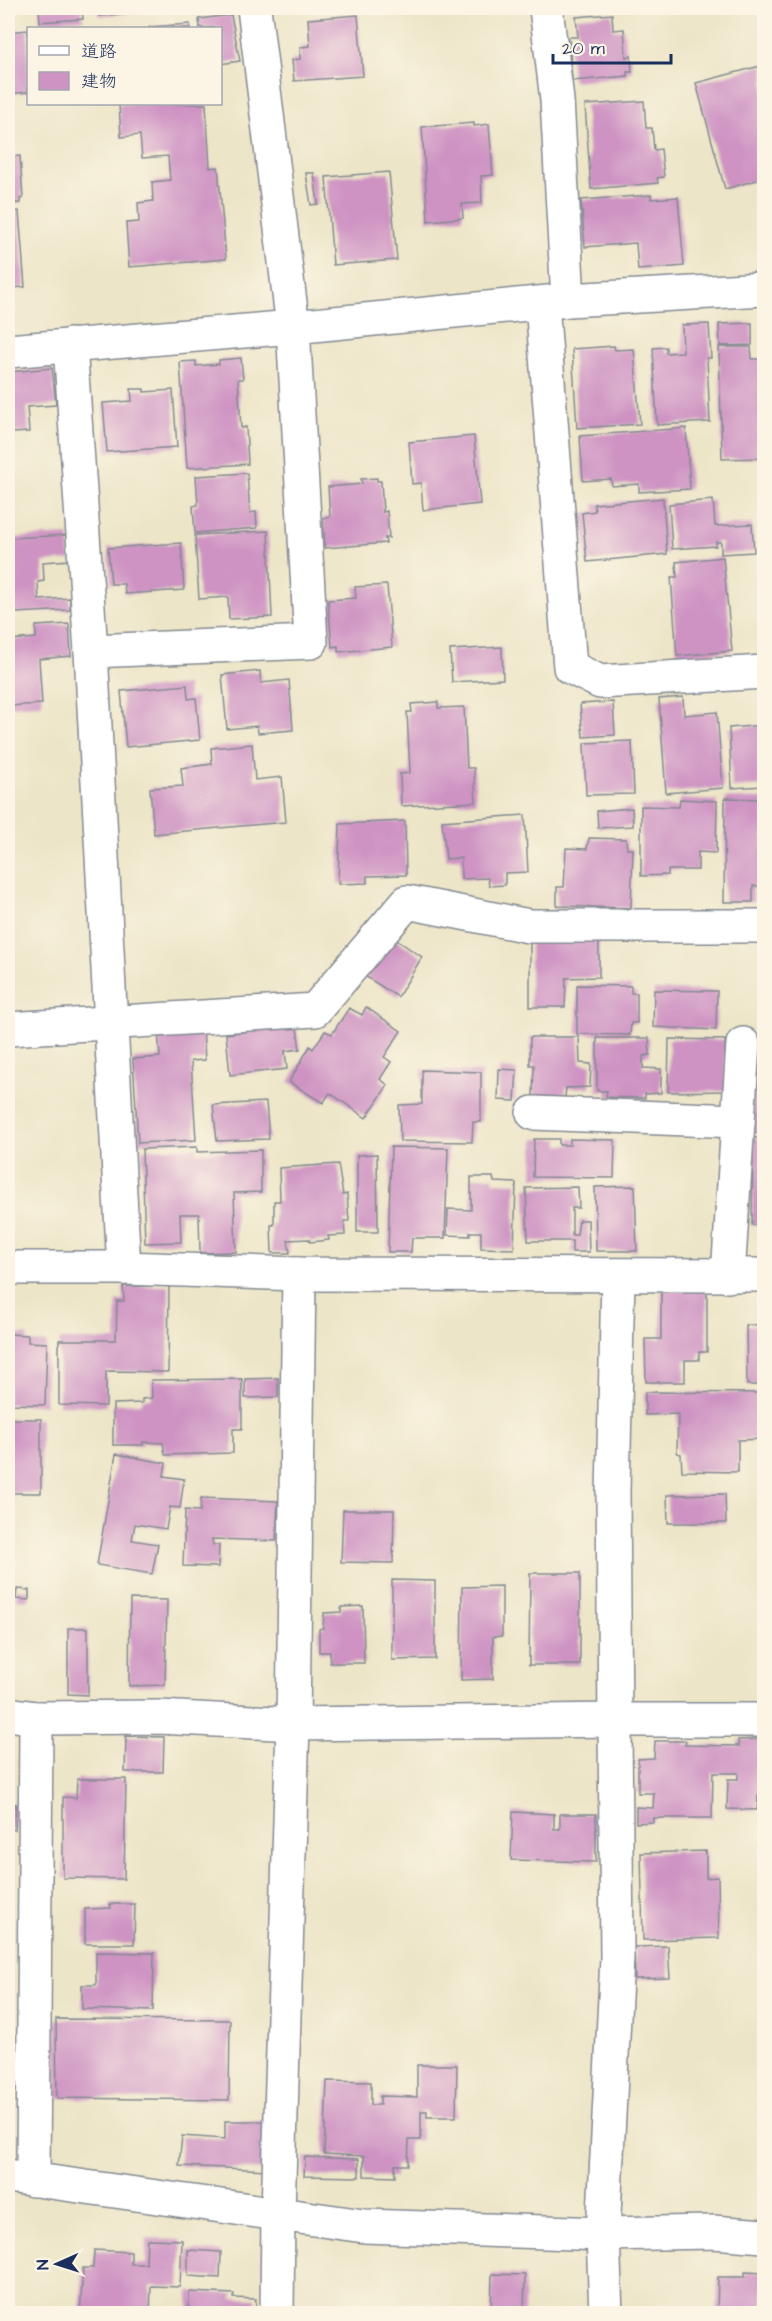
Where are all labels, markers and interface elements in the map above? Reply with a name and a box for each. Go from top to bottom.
legend [27,27,222,105]
scale bar [553,27,672,65]
text: 20 m [562,36,605,61]
text: 道路 [81,39,117,64]
text: 建物 [81,69,117,94]
north arrow [27,2234,87,2294]
text: N [32,2259,54,2270]

